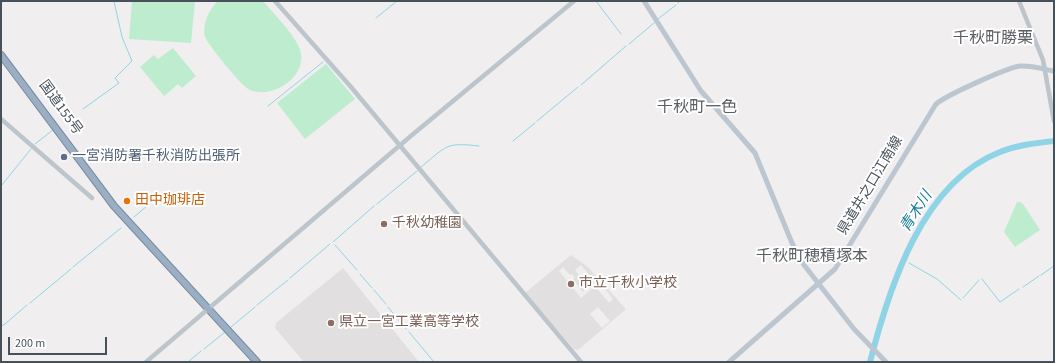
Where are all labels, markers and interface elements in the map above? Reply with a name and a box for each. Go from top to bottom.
district label: 千秋町勝栗 [953,29,1033,49]
street label: 国道155号 [35,78,85,138]
district label: 千秋町一色 [657,98,737,118]
street label: 県道井之口江南線 [835,134,907,238]
place label: 一宮消防署千秋消防出張所 [72,149,240,165]
marker: 一宮消防署千秋消防出張所 [59,152,69,162]
water label: 青木川 [897,188,937,236]
place label: 田中珈琲店 [135,193,205,209]
marker: 田中珈琲店 [122,196,132,206]
place label: 千秋幼稚園 [392,216,462,232]
marker: 千秋幼稚園 [379,219,389,229]
district label: 千秋町穂積塚本 [756,247,868,267]
place label: 市立千秋小学校 [579,276,677,292]
marker: 市立千秋小学校 [566,279,576,289]
place label: 県立一宮工業高等学校 [339,315,479,331]
marker: 県立一宮工業高等学校 [326,318,336,328]
scale bar [10,329,109,355]
text: 200 m [15,335,45,352]

